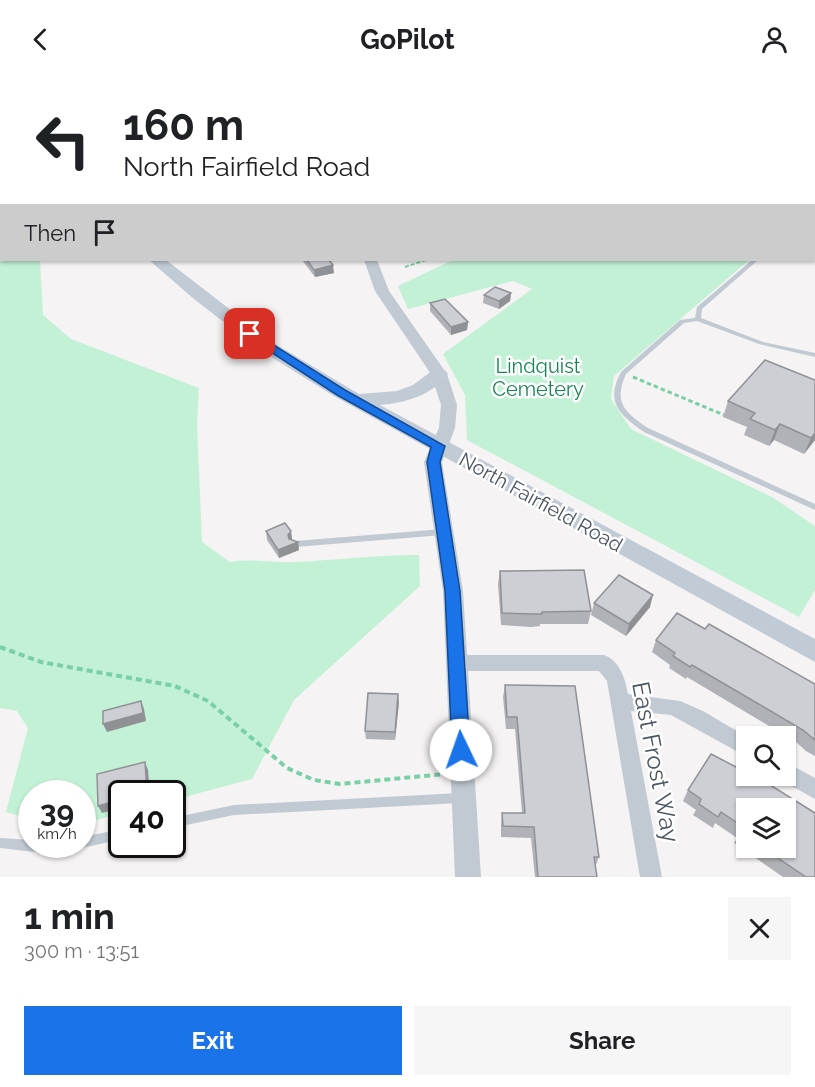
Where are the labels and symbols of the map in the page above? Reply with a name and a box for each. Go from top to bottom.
pin [224,308,275,359]
park label: Lindquist Cemetery [492,354,584,401]
street label: North Fairfield Road [455,447,627,557]
street label: East Frost Way [626,679,686,845]
position arrow [429,718,493,782]
speed limit sign: 40 [108,780,186,858]

